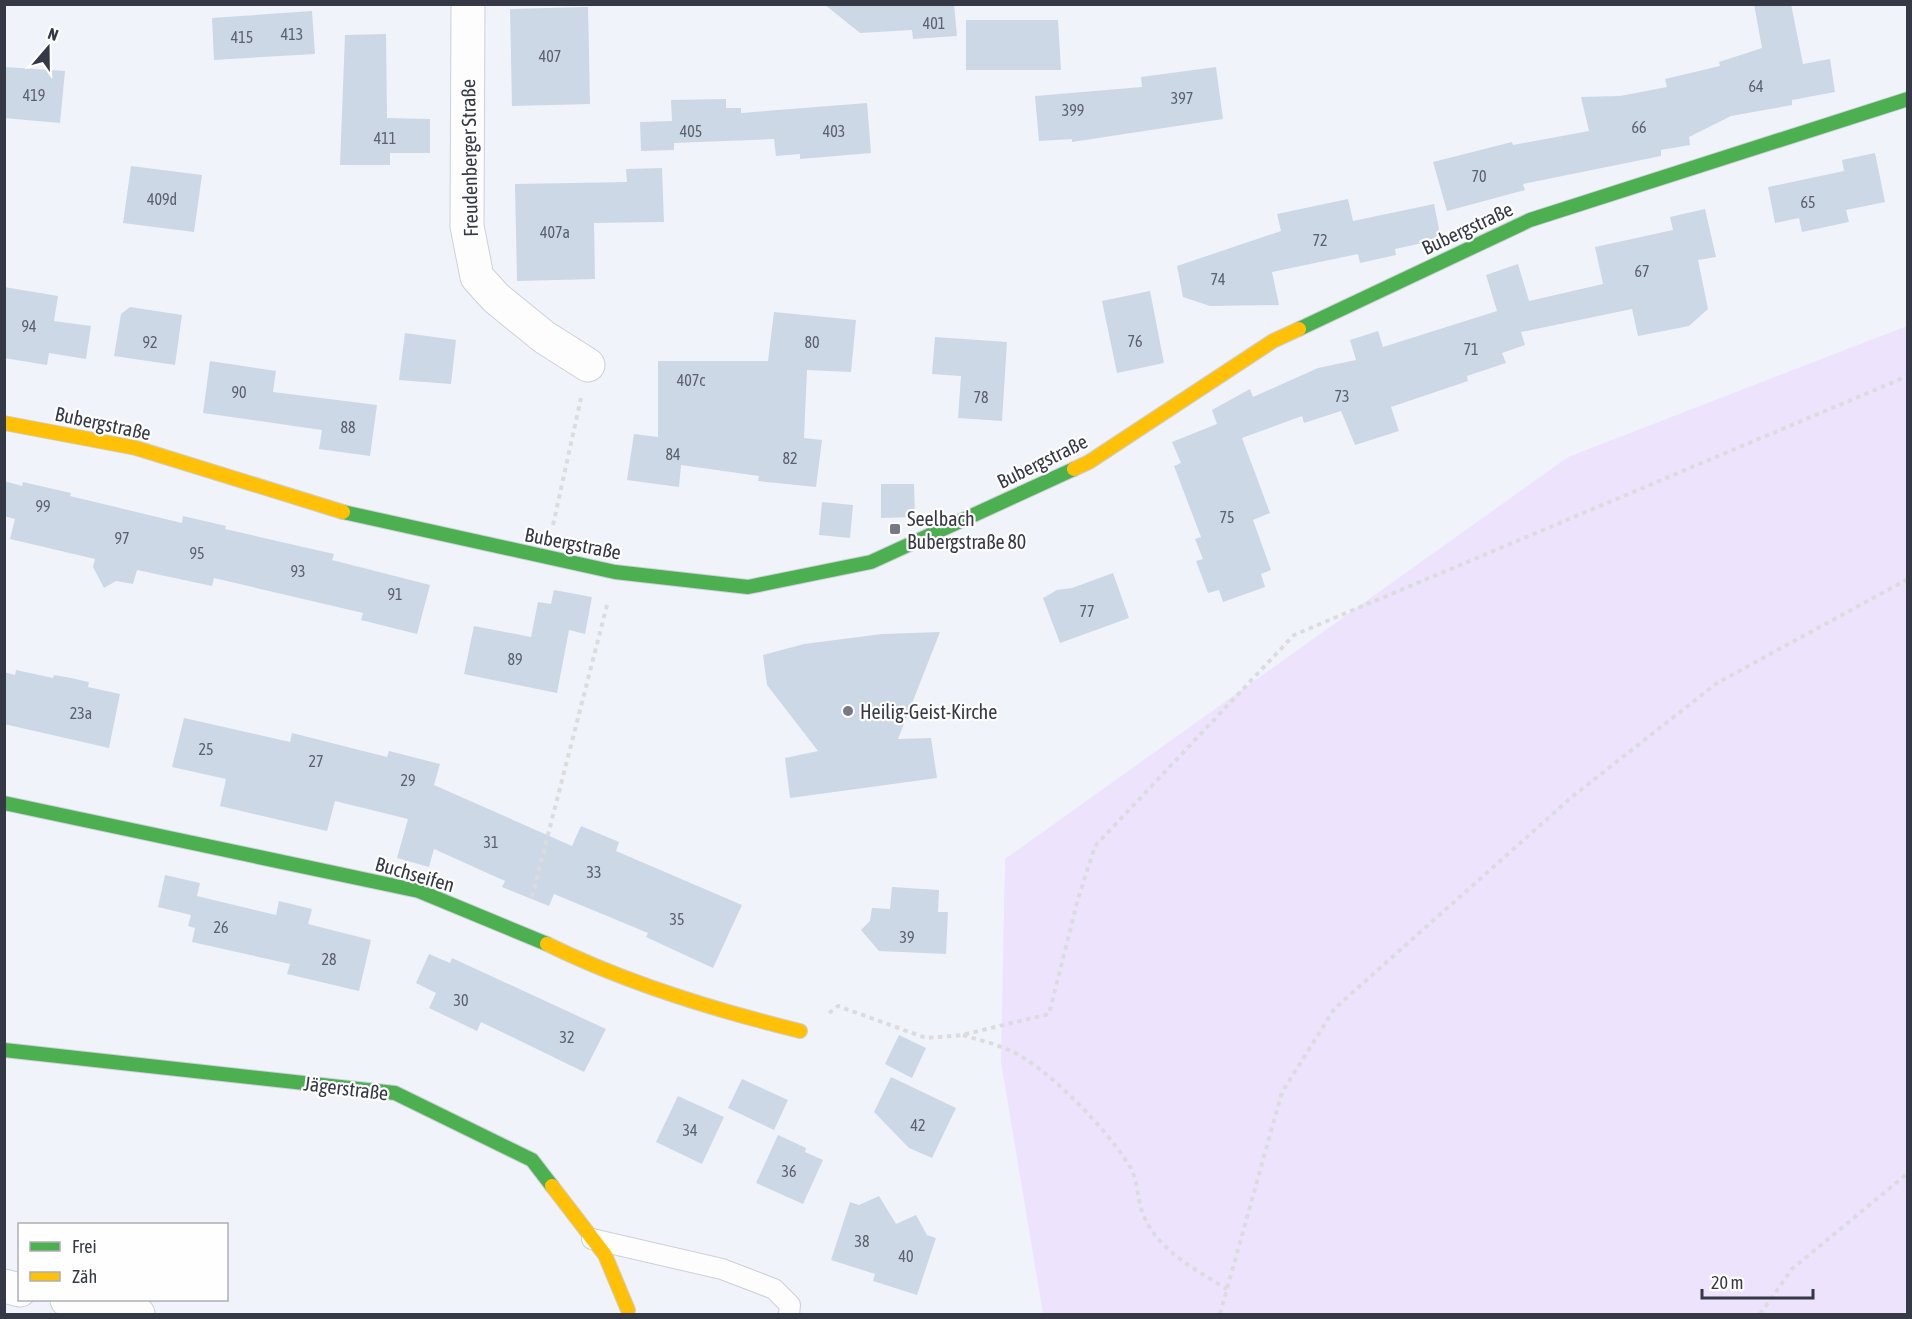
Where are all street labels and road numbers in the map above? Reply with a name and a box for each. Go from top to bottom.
street label: Freudenberger Straße [456,79,482,237]
street label: Bubergstraße [1418,197,1516,259]
street label: Bubergstraße [53,402,153,444]
street label: Bubergstraße [993,429,1091,493]
street label: Bubergstraße [523,522,623,564]
street label: Buchseifen [373,852,457,896]
street label: Jägerstraße [302,1071,390,1105]

